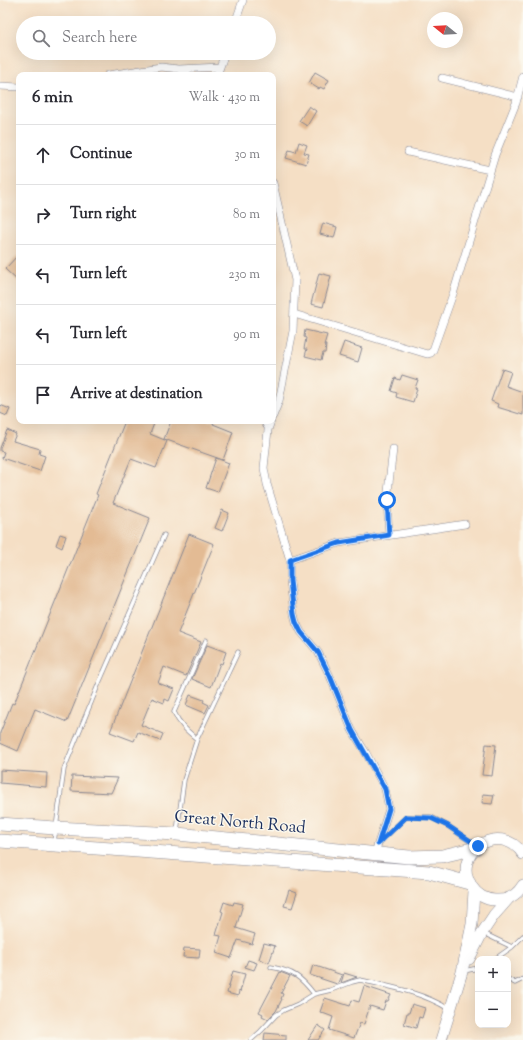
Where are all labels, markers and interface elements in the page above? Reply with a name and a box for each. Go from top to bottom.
north arrow [427,12,463,48]
search box [16,16,276,60]
icon: search [30,27,52,49]
text: Search here [62,28,137,49]
text: 6 min [32,86,73,110]
text: Walk · 430 m [189,89,260,107]
icon: ahead [32,144,54,166]
text: Continue [70,144,132,165]
text: 30 m [234,146,260,164]
icon: right [32,204,54,226]
text: Turn right [70,204,136,225]
text: 80 m [233,206,260,224]
icon: left [32,264,54,286]
text: Turn left [70,264,127,285]
text: 230 m [228,266,260,284]
icon: left [32,324,54,346]
text: Turn left [70,324,127,345]
text: 90 m [233,326,260,344]
icon: arrive [32,384,54,406]
text: Arrive at destination [70,384,203,405]
route start [378,491,396,509]
street label: Great North Road [173,805,307,841]
route end [469,837,487,855]
map controls [475,956,511,1028]
button: + [475,956,511,992]
button: − [475,992,511,1028]

